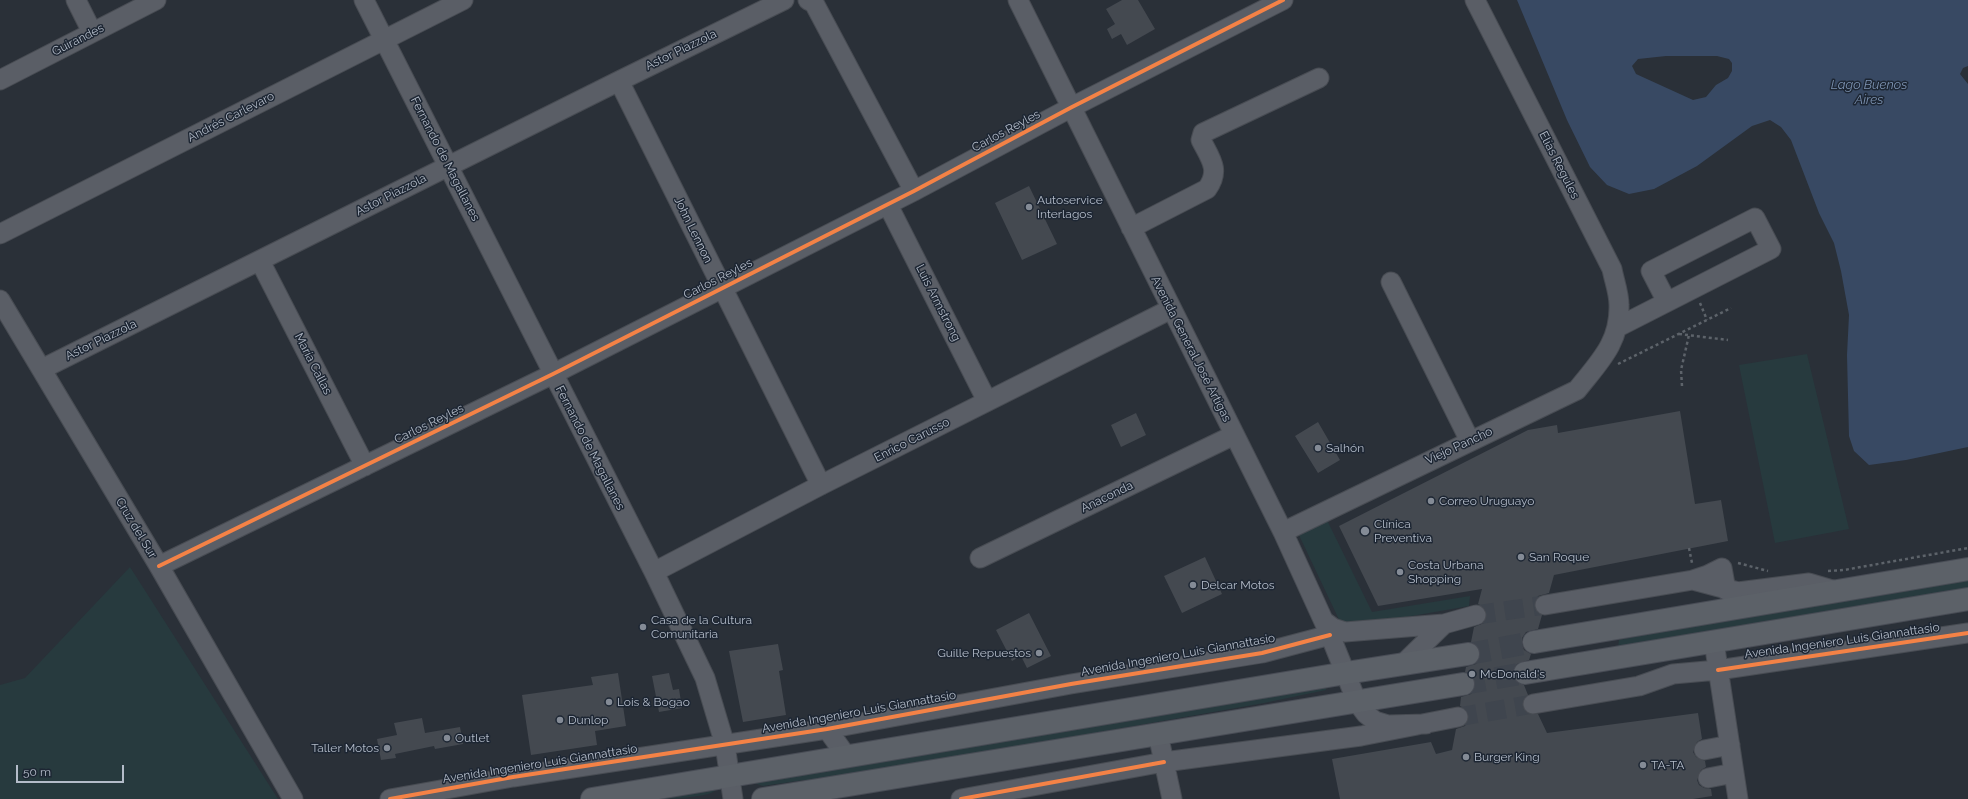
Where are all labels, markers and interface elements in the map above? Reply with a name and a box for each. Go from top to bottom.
street label: Guirandes [50,21,106,59]
street label: Astor Piazzola [643,27,719,73]
water label: Lago Buenos Aires [1831,77,1907,108]
street label: Andrés Carlevaro [185,89,277,145]
street label: Fernando de Magallanes [407,94,483,224]
street label: Carlos Reyles [969,107,1043,155]
street label: Elías Regules [1536,129,1582,201]
street label: Astor Piazzola [353,171,429,219]
place label: Autoservice Interlagos [1037,193,1103,221]
street label: John Lennon [671,195,715,265]
marker: Autoservice Interlagos [1024,202,1034,212]
street label: Carlos Reyles [681,255,755,303]
street label: Luis Armstrong [912,262,964,344]
street label: Avenida General José Artigas [1148,274,1234,424]
street label: Astor Piazzola [63,317,139,363]
street label: María Callas [291,331,335,397]
street label: Fernando de Magallanes [552,383,628,513]
street label: Carlos Reyles [392,401,466,447]
street label: Enrico Carusso [872,415,952,465]
street label: Viejo Pancho [1423,424,1495,468]
place label: Salhón [1326,441,1364,455]
marker: Salhón [1313,443,1323,453]
street label: Anaconda [1079,478,1135,516]
place label: Correo Uruguayo [1439,494,1534,508]
street label: Cruz del Sur [112,495,160,561]
marker: Correo Uruguayo [1426,496,1436,506]
place label: Clínica Preventiva [1374,517,1432,545]
marker: Clínica Preventiva [1359,525,1371,537]
place label: San Roque [1529,550,1589,564]
marker: San Roque [1516,552,1526,562]
place label: Costa Urbana Shopping [1408,558,1483,586]
marker: Costa Urbana Shopping [1395,567,1405,577]
place label: Delcar Motos [1201,578,1275,592]
marker: Delcar Motos [1188,580,1198,590]
place label: Casa de la Cultura Comunitaria [651,613,752,641]
street label: Avenida Ingeniero Luis Giannattasio [1744,620,1940,662]
marker: Casa de la Cultura Comunitaria [638,622,648,632]
street label: Avenida Ingeniero Luis Giannattasio [1080,631,1276,679]
place label: Guille Repuestos [937,646,1031,660]
marker: Guille Repuestos [1034,648,1044,658]
place label: McDonald's [1480,667,1545,681]
marker: McDonald's [1467,669,1477,679]
street label: Avenida Ingeniero Luis Giannattasio [761,688,957,736]
place label: Lois & Bogao [617,695,690,709]
marker: Lois & Bogao [604,697,614,707]
place label: Dunlop [568,713,609,727]
marker: Dunlop [555,715,565,725]
place label: Outlet [455,731,489,745]
marker: Outlet [442,733,452,743]
place label: Taller Motos [311,741,379,755]
street label: Avenida Ingeniero Luis Giannattasio [442,741,638,787]
marker: Taller Motos [382,743,392,753]
place label: Burger King [1474,750,1540,764]
marker: Burger King [1461,752,1471,762]
scale bar [18,757,126,783]
place label: TA-TA [1651,758,1684,772]
marker: TA-TA [1638,760,1648,770]
text: 50 m [23,765,51,779]

